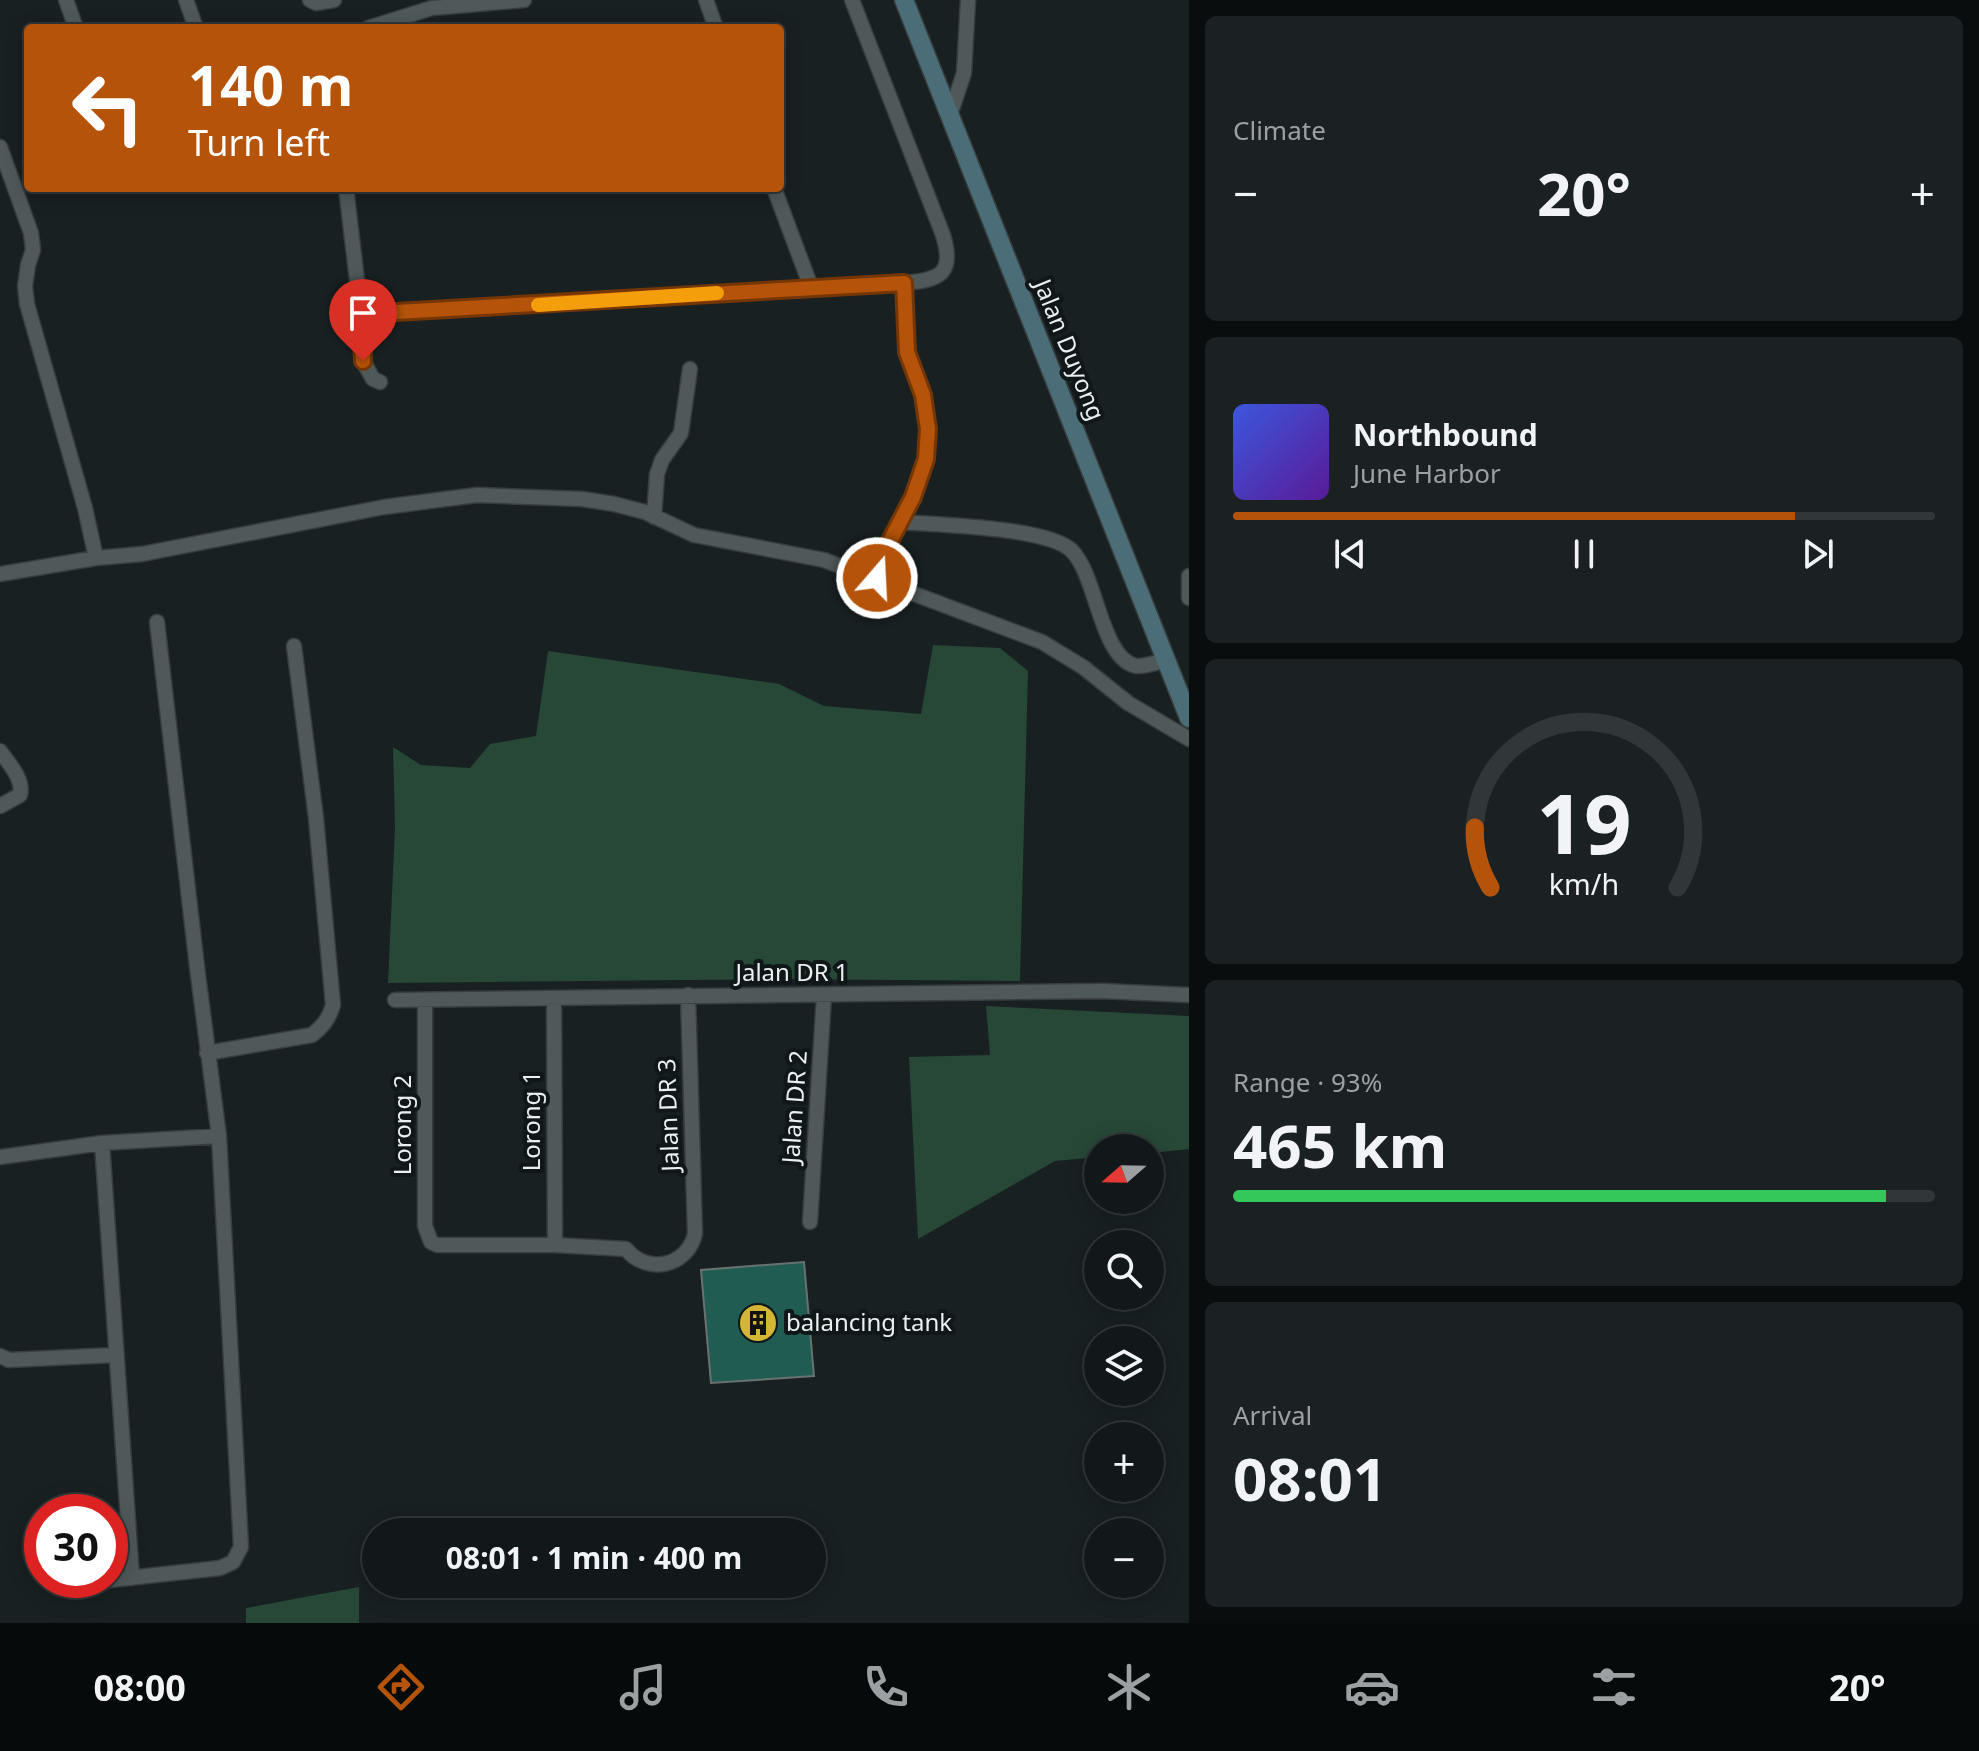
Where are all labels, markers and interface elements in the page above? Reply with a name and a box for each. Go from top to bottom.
text: 140 m [188,46,353,122]
icon: left [56,56,160,160]
text: Climate [1233,112,1326,148]
text: Turn left [188,118,330,167]
text: 20° [1537,152,1631,234]
text: − [1233,163,1258,223]
text: + [1910,163,1935,223]
street label: Jalan Duyong [1026,272,1114,425]
pin [329,279,397,361]
icon: arrive [341,291,385,335]
text: Northbound [1353,414,1538,455]
text: June Harbor [1353,455,1501,491]
icon: previous [1328,532,1372,576]
icon: pause [1562,532,1606,576]
icon: next [1796,532,1840,576]
position arrow [835,536,919,620]
text: 19 [1536,764,1632,877]
text: km/h [1549,864,1619,903]
street label: Jalan DR 1 [733,955,849,988]
street label: Jalan DR 2 [773,1049,814,1166]
street label: Jalan DR 3 [649,1058,686,1174]
text: Range · 93% [1233,1064,1382,1100]
street label: Lorong 1 [514,1071,547,1171]
street label: Lorong 2 [385,1075,418,1175]
text: 465 km [1233,1104,1447,1186]
north arrow [1084,1134,1164,1214]
map controls [1084,1134,1164,1598]
button: search [1084,1230,1164,1310]
building icon: balancing tank [737,1302,779,1344]
place label: balancing tank [786,1305,952,1338]
button: layers [1084,1326,1164,1406]
text: Arrival [1233,1397,1312,1433]
button: + [1084,1422,1164,1502]
text: 08:01 [1233,1437,1387,1519]
speed limit sign: 30 [24,1494,128,1598]
button: − [1084,1518,1164,1598]
text: 08:01 · 1 min · 400 m [446,1537,742,1578]
icon: directions [373,1659,429,1715]
icon: music [615,1659,671,1715]
icon: phone [858,1659,914,1715]
icon: climate [1101,1659,1157,1715]
icon: car [1344,1659,1400,1715]
icon: filters [1586,1659,1642,1715]
text: 08:00 [93,1663,186,1712]
text: 20° [1829,1663,1886,1712]

